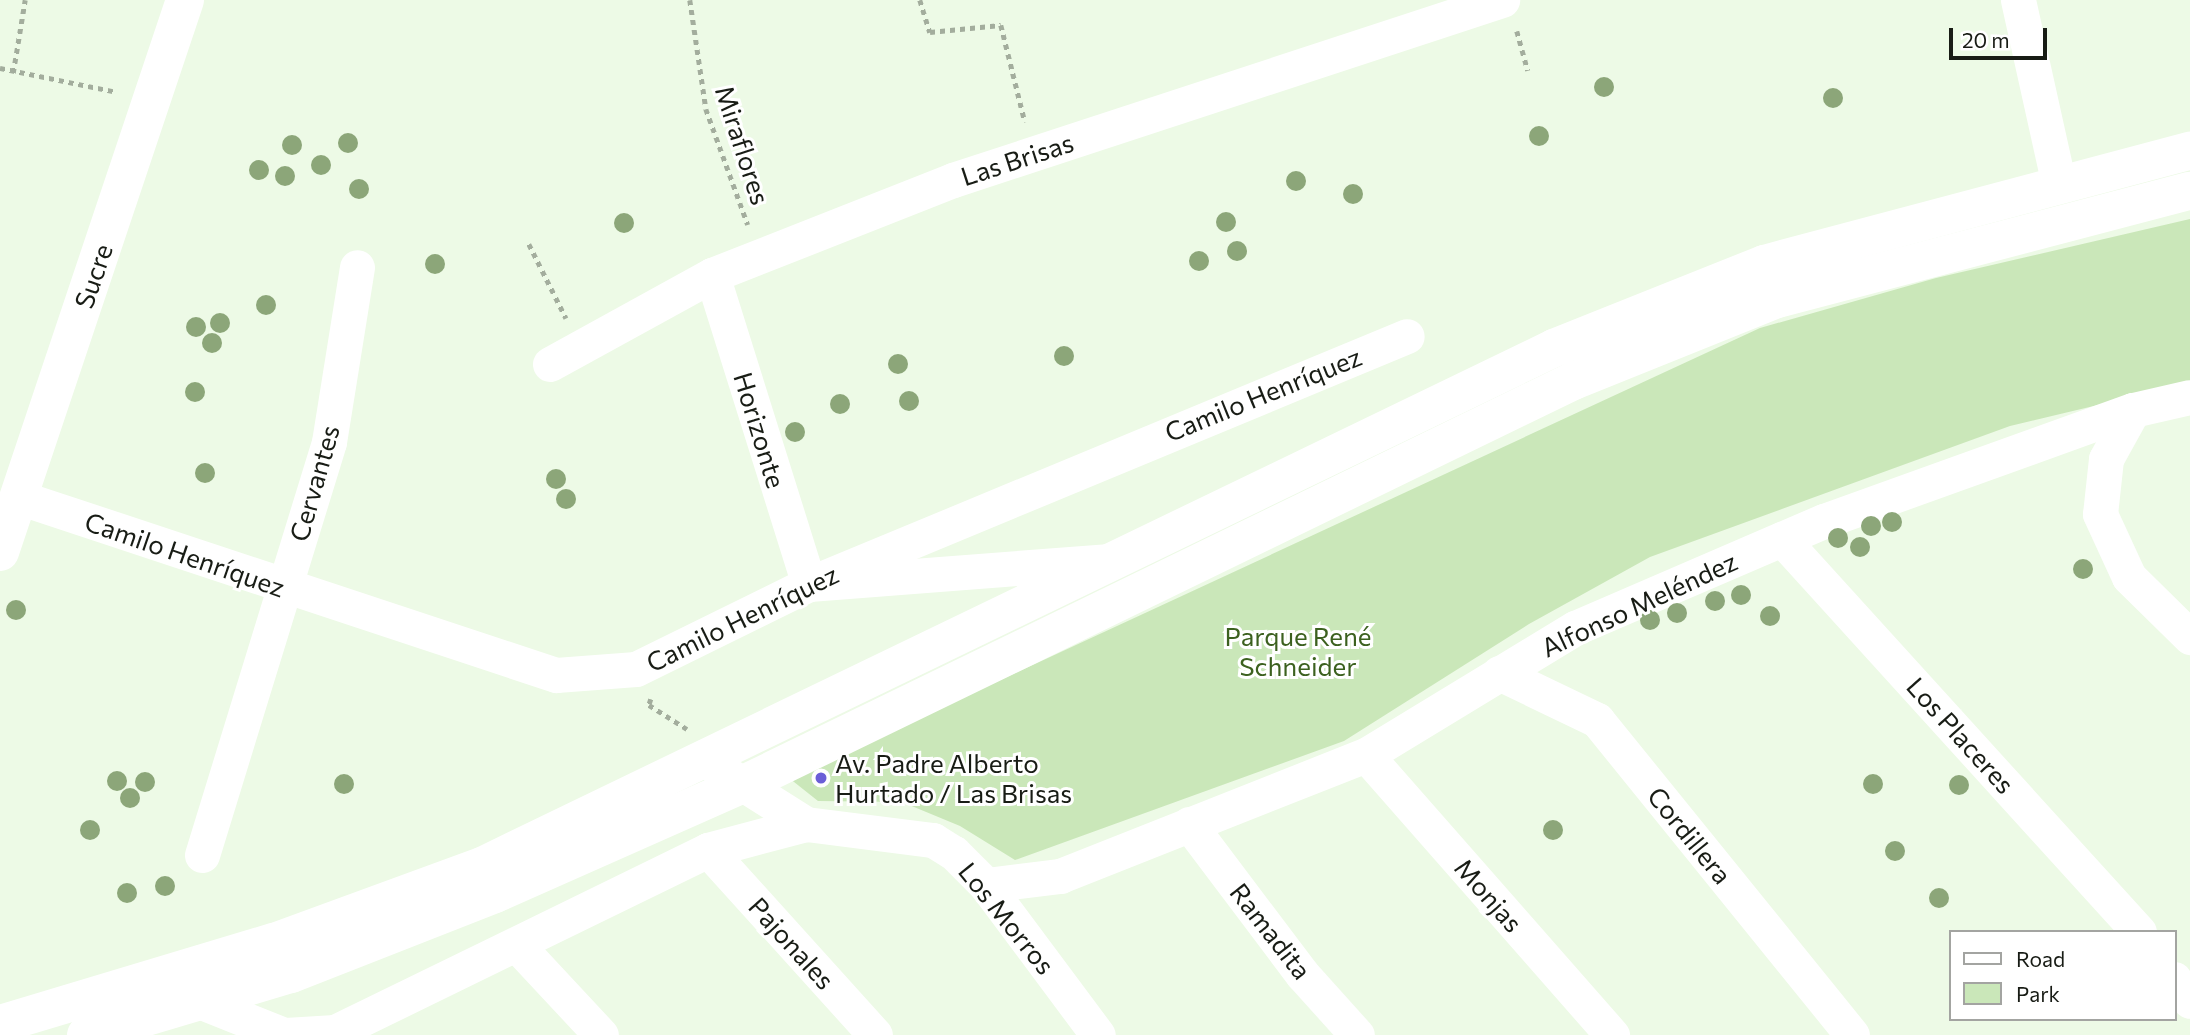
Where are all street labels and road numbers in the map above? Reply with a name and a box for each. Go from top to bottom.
street label: Miraflores [709,82,777,208]
street label: Las Brisas [957,126,1077,192]
street label: Sucre [67,240,119,312]
street label: Camilo Henríquez [1160,340,1366,448]
street label: Horizonte [728,368,792,492]
street label: Cervantes [283,421,345,545]
street label: Camilo Henríquez [81,505,289,603]
street label: Alfonso Meléndez [1536,545,1742,663]
street label: Camilo Henríquez [641,558,843,678]
street label: Los Placeres [1901,670,2021,800]
street label: Cordillera [1641,780,1739,890]
street label: Monjas [1449,852,1529,938]
street label: Los Morros [952,856,1062,980]
street label: Ramadita [1224,877,1318,985]
street label: Pajonales [743,891,841,995]

